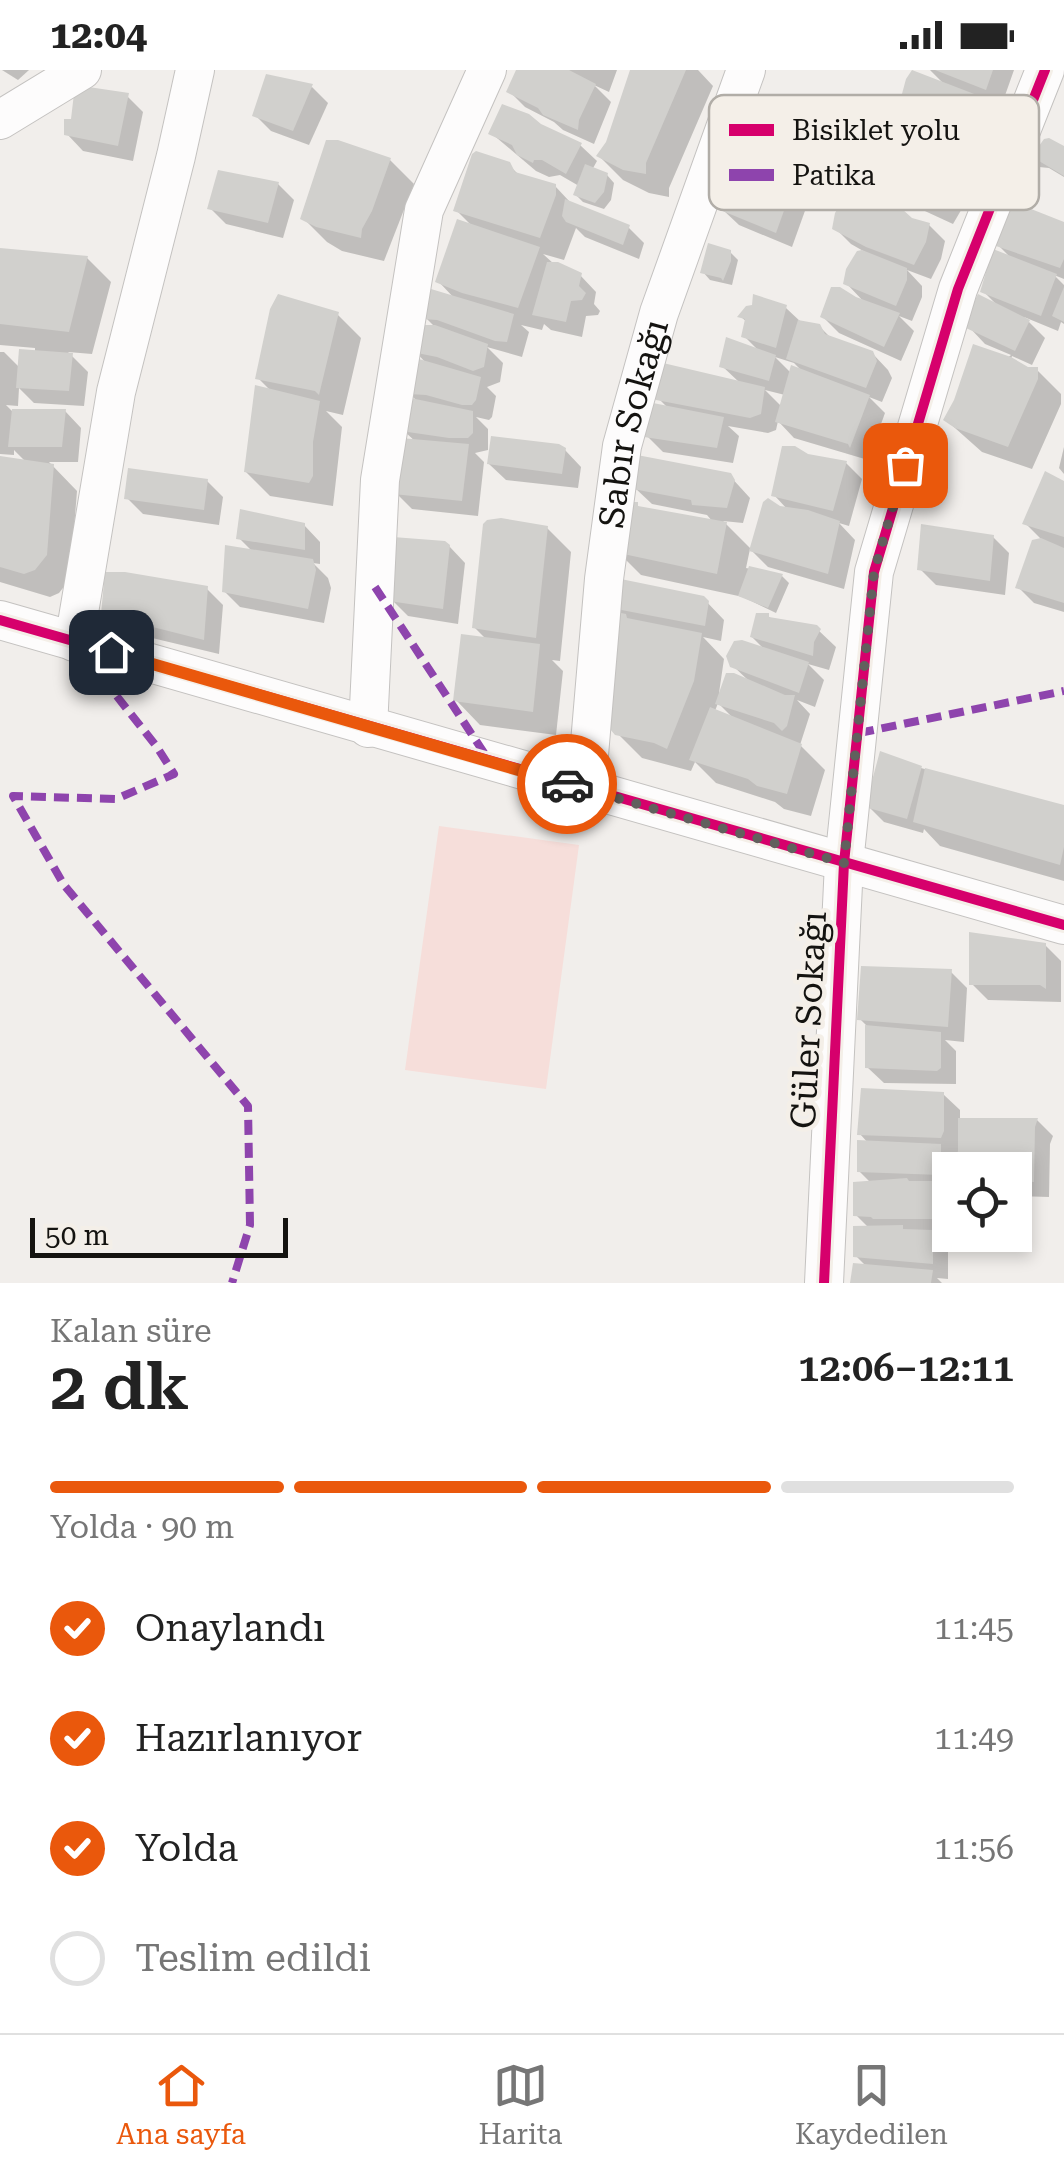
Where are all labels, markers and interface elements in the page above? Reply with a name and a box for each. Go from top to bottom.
text: 12:04 [50,13,147,57]
legend [709,95,1039,210]
text: Bisiklet yolu [792,114,960,147]
text: Patika [792,159,875,192]
street label: Sabır Sokağı [591,315,677,530]
pin [863,423,948,508]
icon: bag [878,438,933,493]
pin [69,610,154,695]
icon: home [84,625,139,680]
courier [517,734,617,834]
icon: car [540,757,595,812]
street label: Güler Sokağı [783,910,835,1130]
map controls [932,1152,1032,1252]
button: locate [932,1152,1032,1252]
scale bar [30,1213,288,1258]
text: 50 m [45,1219,109,1252]
text: Kalan süre [50,1312,212,1350]
text: 12:06–12:11 [798,1346,1014,1390]
text: 2 dk [50,1349,189,1425]
text: Yolda · 90 m [50,1508,234,1546]
icon: check [50,1601,105,1656]
text: Onaylandı [135,1606,325,1650]
text: 11:45 [934,1609,1014,1647]
icon: check [50,1711,105,1766]
text: Hazırlanıyor [135,1716,362,1760]
text: 11:49 [934,1719,1014,1757]
icon: check [50,1821,105,1876]
text: Yolda [135,1826,238,1870]
text: 11:56 [934,1829,1014,1867]
text: Teslim edildi [135,1936,371,1980]
tab: Ana sayfa [116,2058,246,2151]
tab: Harita [478,2058,563,2151]
tab: Kaydedilen [795,2058,948,2151]

